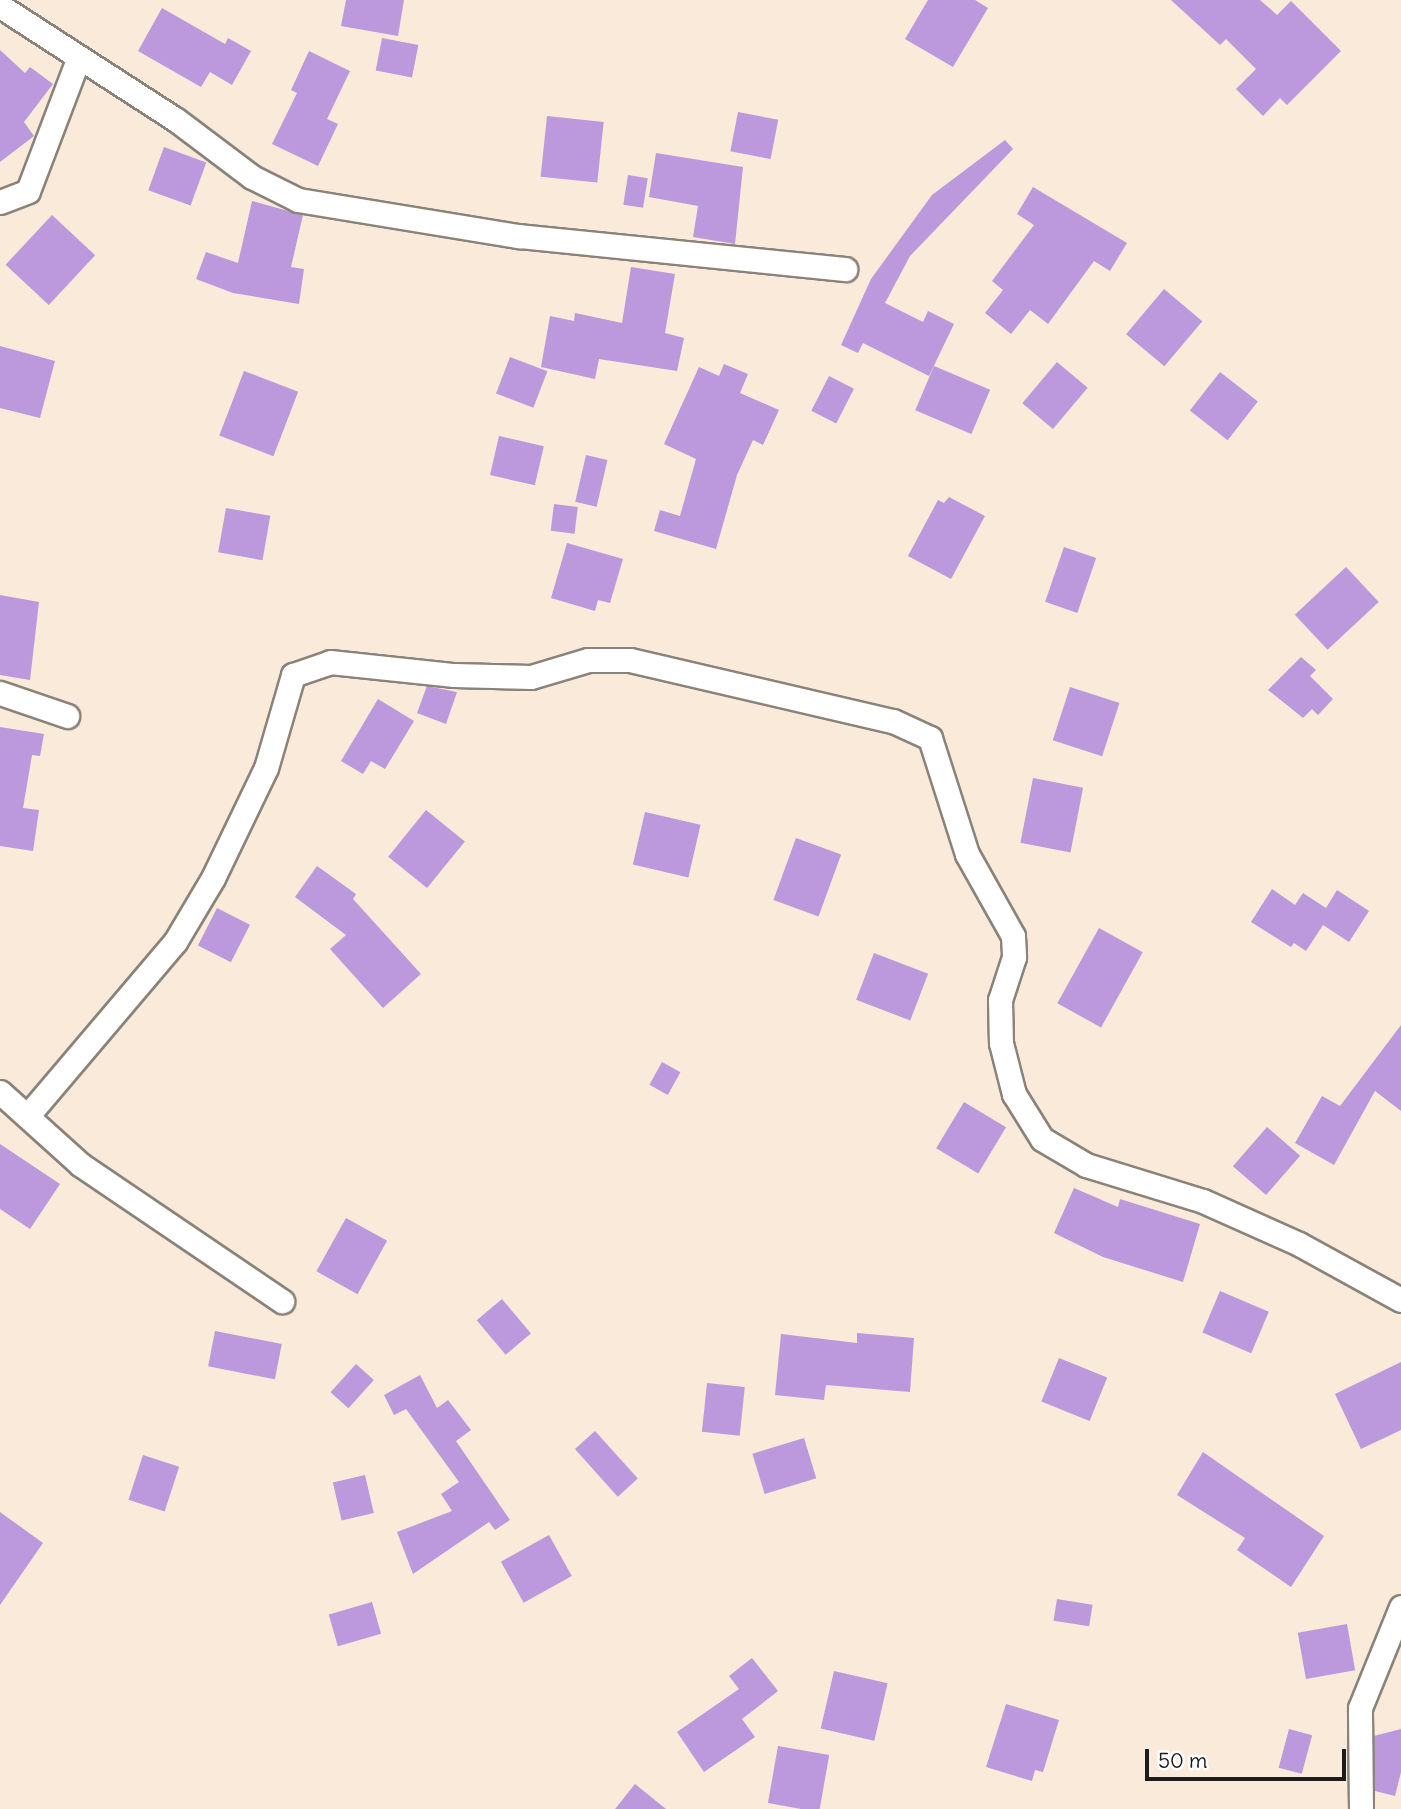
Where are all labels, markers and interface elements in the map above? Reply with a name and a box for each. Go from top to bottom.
scale bar [1149,1736,1350,1780]
text: 50 m [1158,1747,1207,1774]

